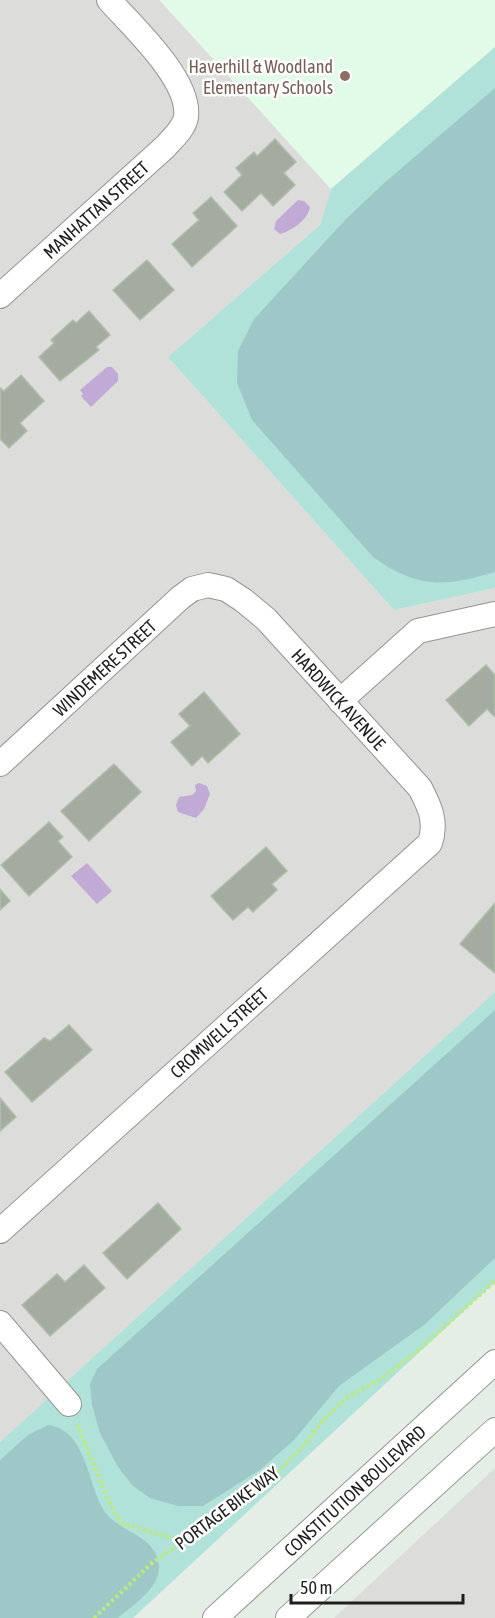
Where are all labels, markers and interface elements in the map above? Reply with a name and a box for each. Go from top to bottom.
place label: Haverhill & Woodland Elementary Schools [188,56,333,98]
marker: Haverhill & Woodland Elementary Schools [338,69,352,83]
street label: MANHATTAN STREET [39,157,153,263]
street label: WINDEMERE STREET [49,615,160,720]
street label: HARDWICK AVENUE [288,644,390,754]
street label: CROMWELL STREET [166,984,272,1082]
street label: CONSTITUTION BOULEVARD [279,1421,430,1560]
street label: PORTAGE BIKE WAY [171,1462,283,1554]
scale bar [291,1567,464,1605]
text: 50 m [300,1577,332,1598]

